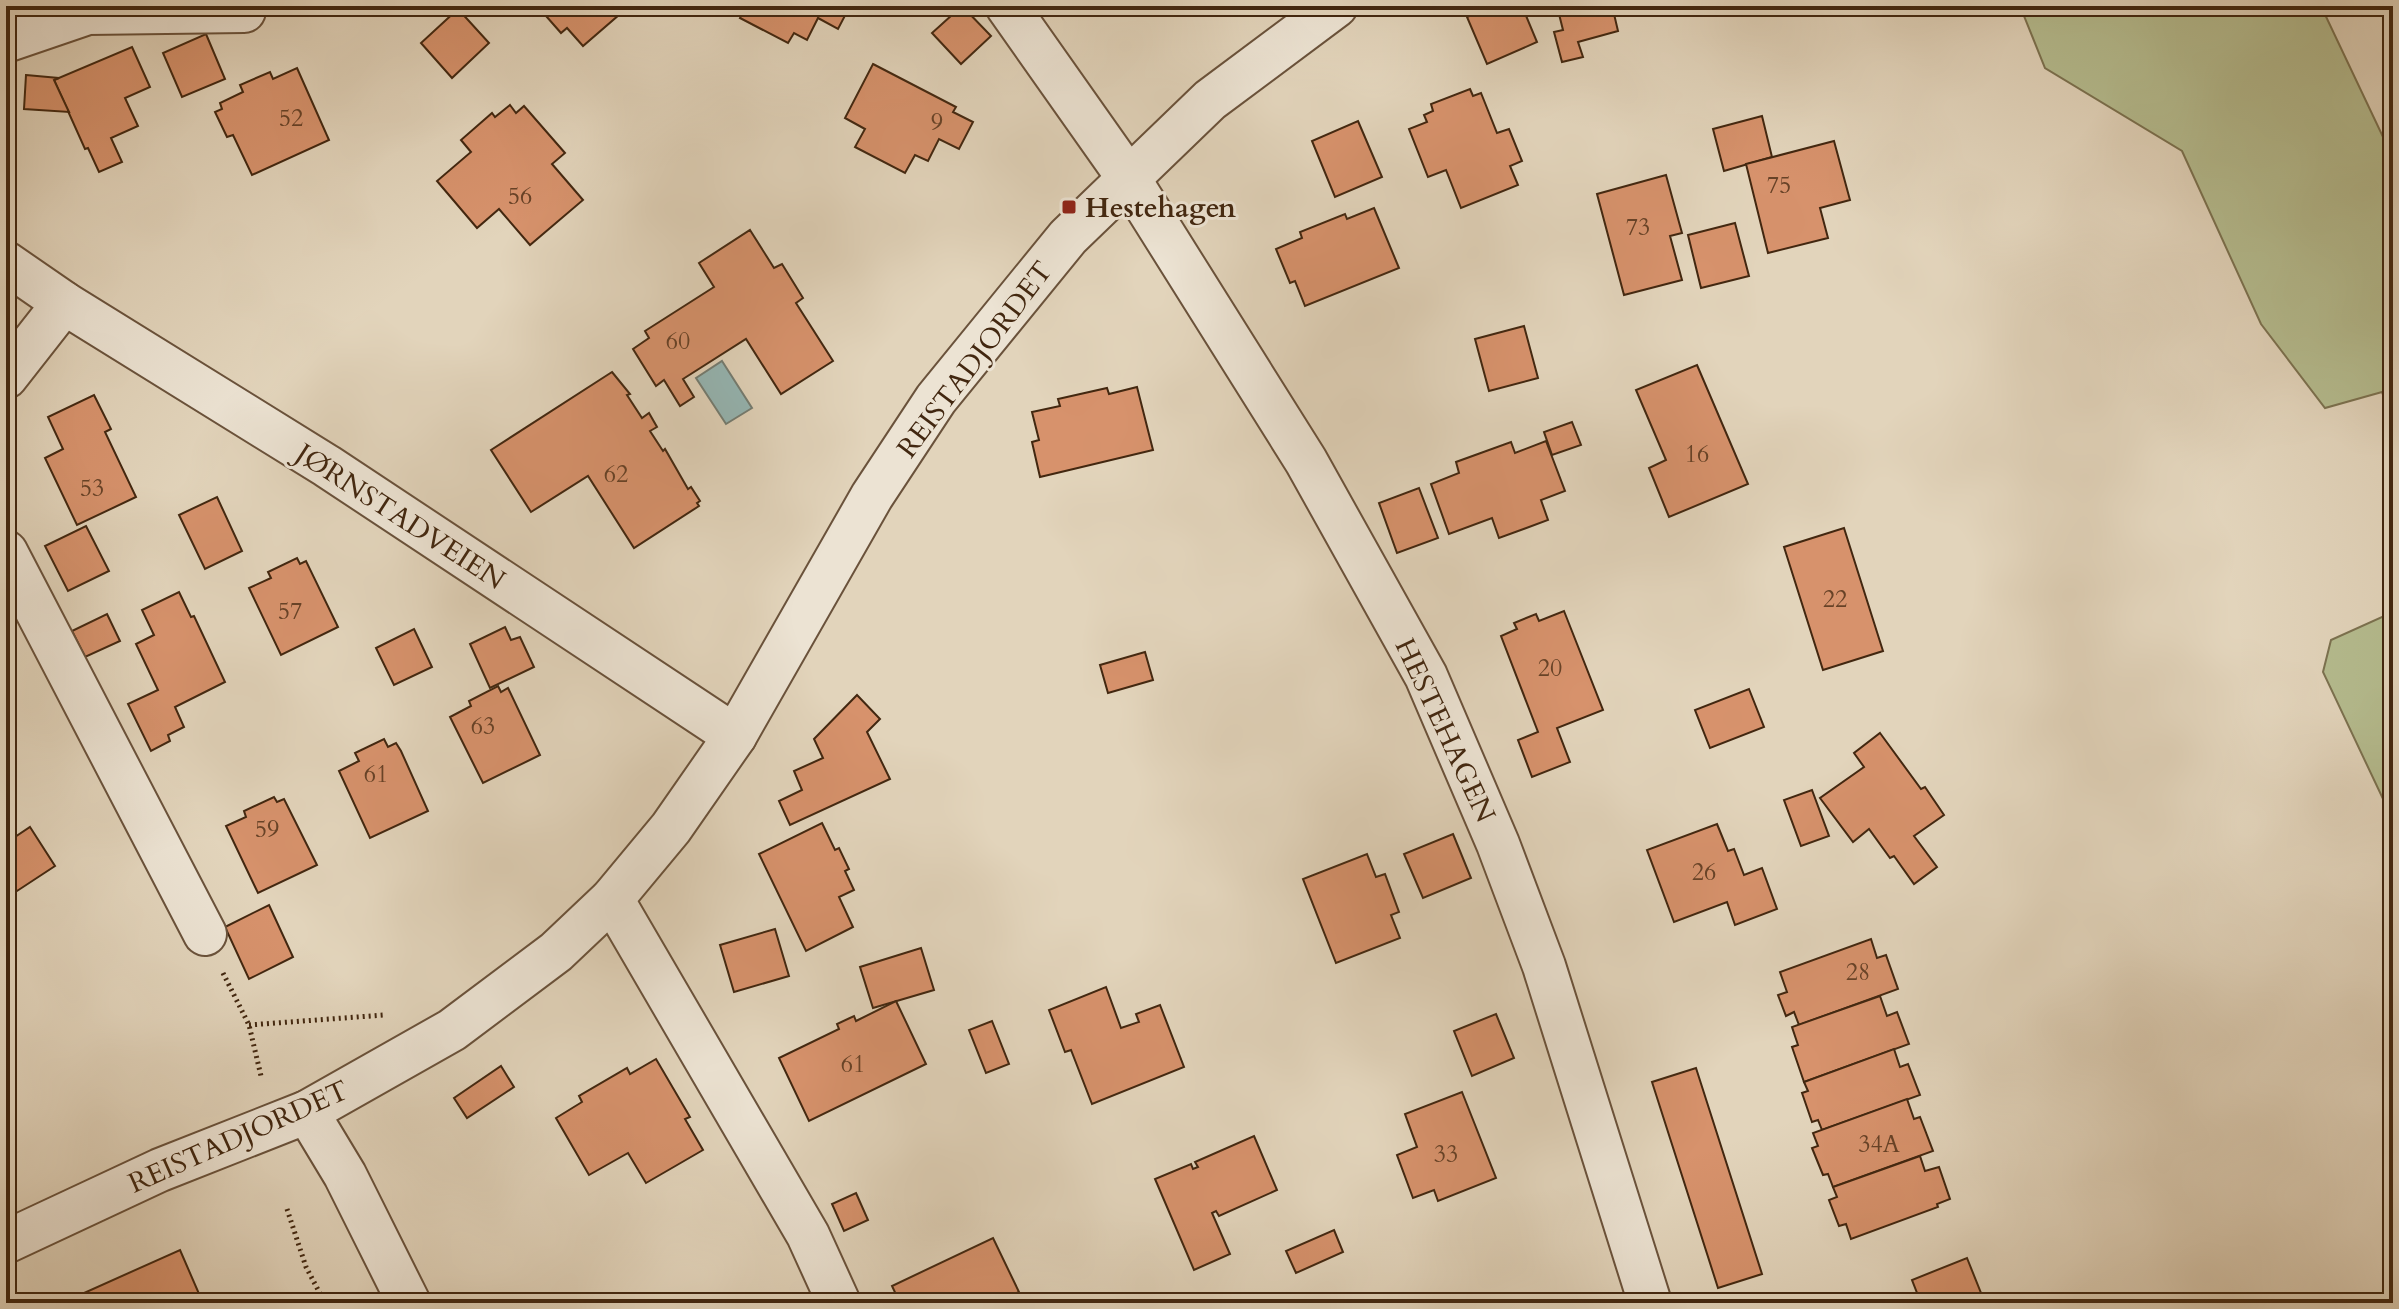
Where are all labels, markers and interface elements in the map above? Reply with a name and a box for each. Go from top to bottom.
house number: 52 [279,102,303,135]
house number: 9 [931,106,943,139]
house number: 75 [1767,169,1791,202]
house number: 56 [508,180,532,213]
place label: Hestehagen [1085,189,1236,227]
marker: Hestehagen [1060,198,1078,216]
house number: 73 [1626,211,1650,244]
street label: REISTADJORDET [888,253,1061,466]
house number: 60 [666,325,690,358]
street label: JØRNSTADVEIEN [285,433,513,599]
house number: 16 [1685,438,1709,471]
house number: 62 [604,458,628,491]
house number: 53 [80,472,104,505]
house number: 22 [1823,583,1847,616]
house number: 57 [278,595,302,628]
street label: HESTEHAGEN [1386,632,1504,829]
house number: 20 [1538,652,1562,685]
house number: 63 [471,710,495,743]
house number: 61 [364,758,388,791]
house number: 59 [255,813,279,846]
house number: 26 [1692,856,1716,889]
house number: 28 [1846,956,1870,989]
house number: 61 [841,1048,865,1081]
street label: REISTADJORDET [122,1071,354,1202]
house number: 34A [1858,1128,1901,1161]
house number: 33 [1434,1138,1458,1171]

